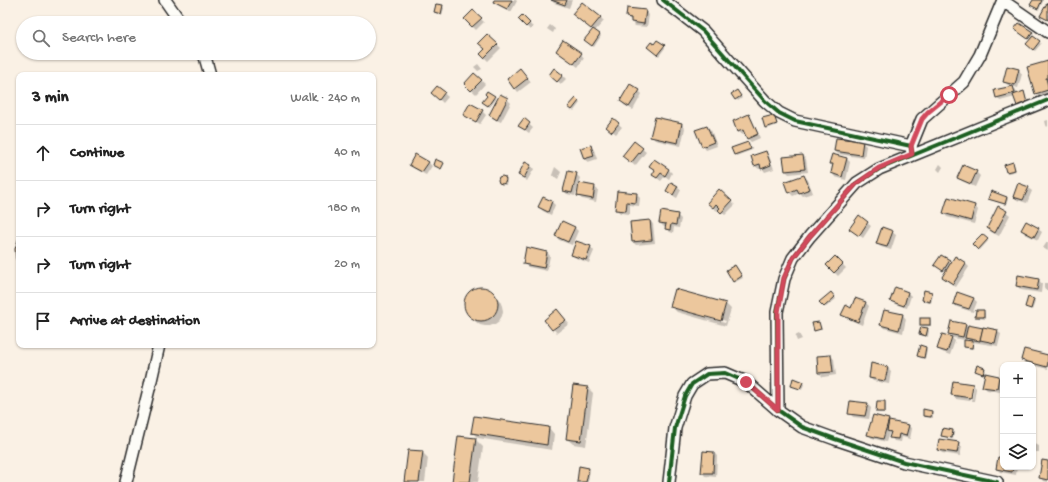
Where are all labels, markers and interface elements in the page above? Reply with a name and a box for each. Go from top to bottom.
search box [16,16,376,60]
icon: search [30,27,52,49]
text: Search here [62,29,136,47]
route start [940,86,958,104]
text: 3 min [32,88,69,108]
text: Walk · 240 m [291,91,360,106]
icon: ahead [32,142,54,164]
text: Continue [70,144,124,162]
text: 40 m [334,145,360,160]
icon: right [32,198,54,220]
text: Turn right [70,200,130,218]
text: 180 m [328,201,360,216]
icon: right [32,254,54,276]
text: Turn right [70,256,130,274]
text: 20 m [334,257,360,272]
icon: arrive [32,310,54,332]
text: Arrive at destination [70,312,200,330]
map controls [1000,362,1036,470]
button: + [1000,362,1036,398]
route end [737,373,755,391]
button: − [1000,398,1036,434]
button: layers [1000,434,1036,470]

